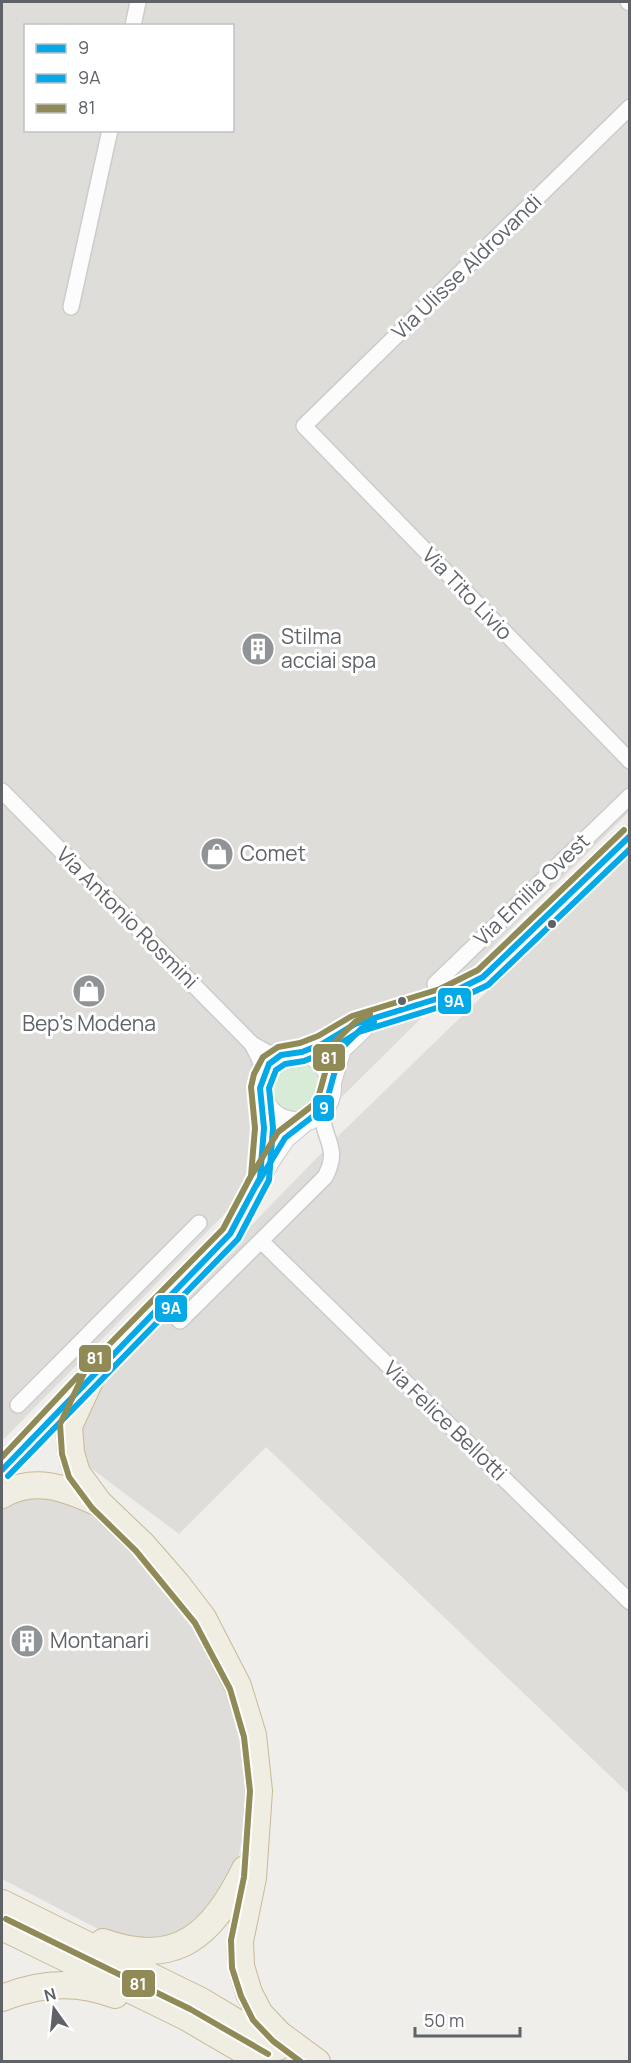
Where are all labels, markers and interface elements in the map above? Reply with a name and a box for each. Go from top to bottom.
legend [24,24,234,132]
text: 9 [78,35,89,59]
text: 9A [78,65,101,89]
text: 81 [78,95,95,119]
street label: Via Ulisse Aldrovandi [386,188,547,345]
street label: Via Tito Livio [416,541,519,646]
place label: Stilma acciai spa [281,622,376,674]
building icon: Stilma acciai spa [240,631,276,667]
street label: Via Emilia Ovest [467,827,595,952]
shop icon: Comet [199,836,235,872]
place label: Comet [240,839,306,867]
street label: Via Antonio Rosmini [51,840,205,994]
unlabelled marker [546,918,558,930]
shop icon: Bep's Modena [71,973,107,1009]
line badge: 9A [437,987,472,1015]
text: 9A [444,990,465,1012]
unlabelled marker [396,995,408,1007]
place label: Bep's Modena [22,1009,156,1037]
line badge: 81 [312,1043,346,1072]
text: 81 [321,1047,337,1069]
line badge: 9 [312,1094,335,1122]
text: 9 [319,1097,329,1119]
line badge: 9A [154,1294,188,1323]
text: 9A [161,1297,182,1319]
line badge: 81 [78,1344,112,1373]
text: 81 [87,1347,103,1369]
street label: Via Felice Bellotti [378,1354,513,1486]
building icon: Montanari [9,1623,45,1659]
place label: Montanari [50,1626,149,1654]
line badge: 81 [121,1969,156,1998]
text: 81 [130,1973,146,1995]
north arrow [24,1979,84,2039]
text: N [42,1982,59,2007]
scale bar [415,2000,520,2038]
text: 50 m [424,2008,464,2032]

